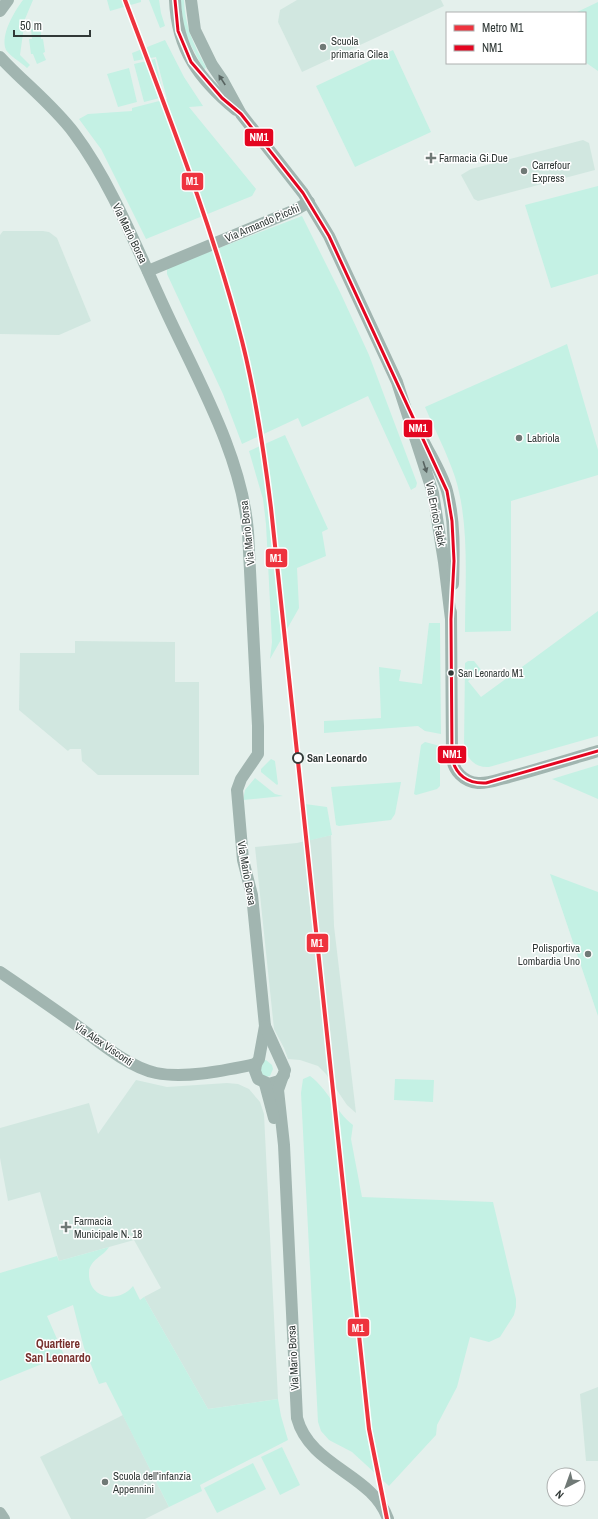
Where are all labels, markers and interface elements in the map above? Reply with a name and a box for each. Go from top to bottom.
scale bar [14,12,90,38]
legend [446,12,586,64]
text: 50 m [20,18,42,34]
text: Metro M1 [482,20,524,36]
place label: Scuola primaria Cilea [331,34,388,61]
text: NM1 [482,40,503,56]
marker: Scuola primaria Cilea [318,42,328,52]
one-way arrow [218,75,226,85]
line badge: NM1 [244,128,274,147]
text: NM1 [249,130,269,144]
place label: Farmacia Gi.Due [439,151,508,165]
marker: Farmacia Gi.Due [426,153,436,163]
place label: Carrefour Express [532,158,570,185]
marker: Carrefour Express [519,166,529,176]
line badge: M1 [181,172,204,191]
text: M1 [186,174,198,188]
street label: Via Mario Borsa [109,201,151,265]
street label: Via Armando Picchi [223,201,301,245]
line badge: NM1 [403,419,433,438]
text: NM1 [408,421,428,435]
place label: Labriola [527,431,560,445]
marker: Labriola [514,433,524,443]
one-way arrow [422,461,428,473]
street label: Via Enrico Falck [423,480,449,548]
street label: Via Mario Borsa [237,500,257,566]
line badge: M1 [265,548,288,568]
text: M1 [270,551,282,565]
place label: San Leonardo M1 [458,667,524,680]
marker: San Leonardo M1 [446,668,456,678]
line badge: NM1 [437,745,467,764]
text: NM1 [442,747,462,761]
place label: San Leonardo [307,751,368,765]
marker: San Leonardo [292,752,304,764]
street label: Via Mario Borsa [234,840,260,906]
line badge: M1 [306,933,329,953]
text: M1 [311,936,323,950]
place label: Polisportiva Lombardia Uno [518,941,580,968]
marker: Polisportiva Lombardia Uno [583,949,593,959]
street label: Via Alex Visconti [72,1019,136,1069]
place label: Farmacia Municipale N. 18 [74,1214,142,1241]
marker: Farmacia Municipale N. 18 [61,1222,71,1232]
line badge: M1 [347,1318,370,1337]
text: M1 [352,1321,364,1335]
street label: Via Mario Borsa [284,1325,302,1391]
district label: Quartiere San Leonardo [25,1336,91,1366]
north arrow [546,1467,586,1507]
place label: Scuola dell'infanzia Appennini [112,1469,191,1496]
marker: Scuola dell'infanzia Appennini [100,1477,110,1487]
text: N [552,1487,566,1502]

